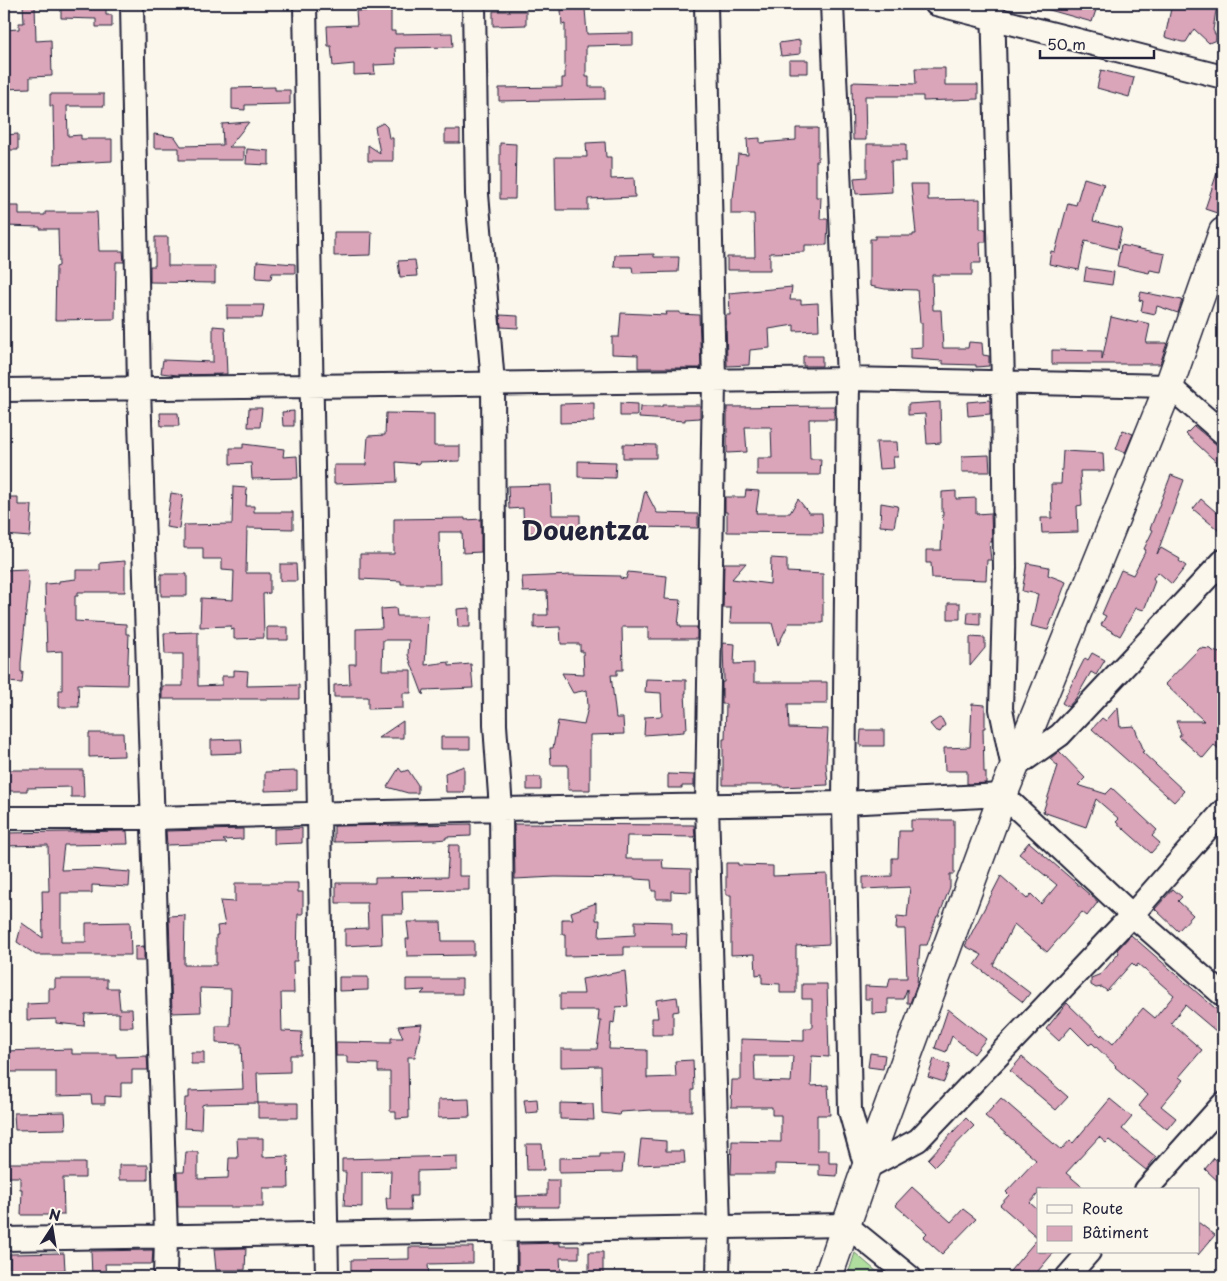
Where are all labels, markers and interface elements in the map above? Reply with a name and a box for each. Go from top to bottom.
scale bar [1040,28,1153,60]
text: 50 m [1047,32,1086,55]
district label: Douentza [521,510,650,549]
legend [1037,1188,1200,1254]
text: Route [1082,1196,1123,1219]
text: N [47,1203,62,1226]
north arrow [28,1204,78,1254]
text: Bâtiment [1082,1220,1149,1243]

